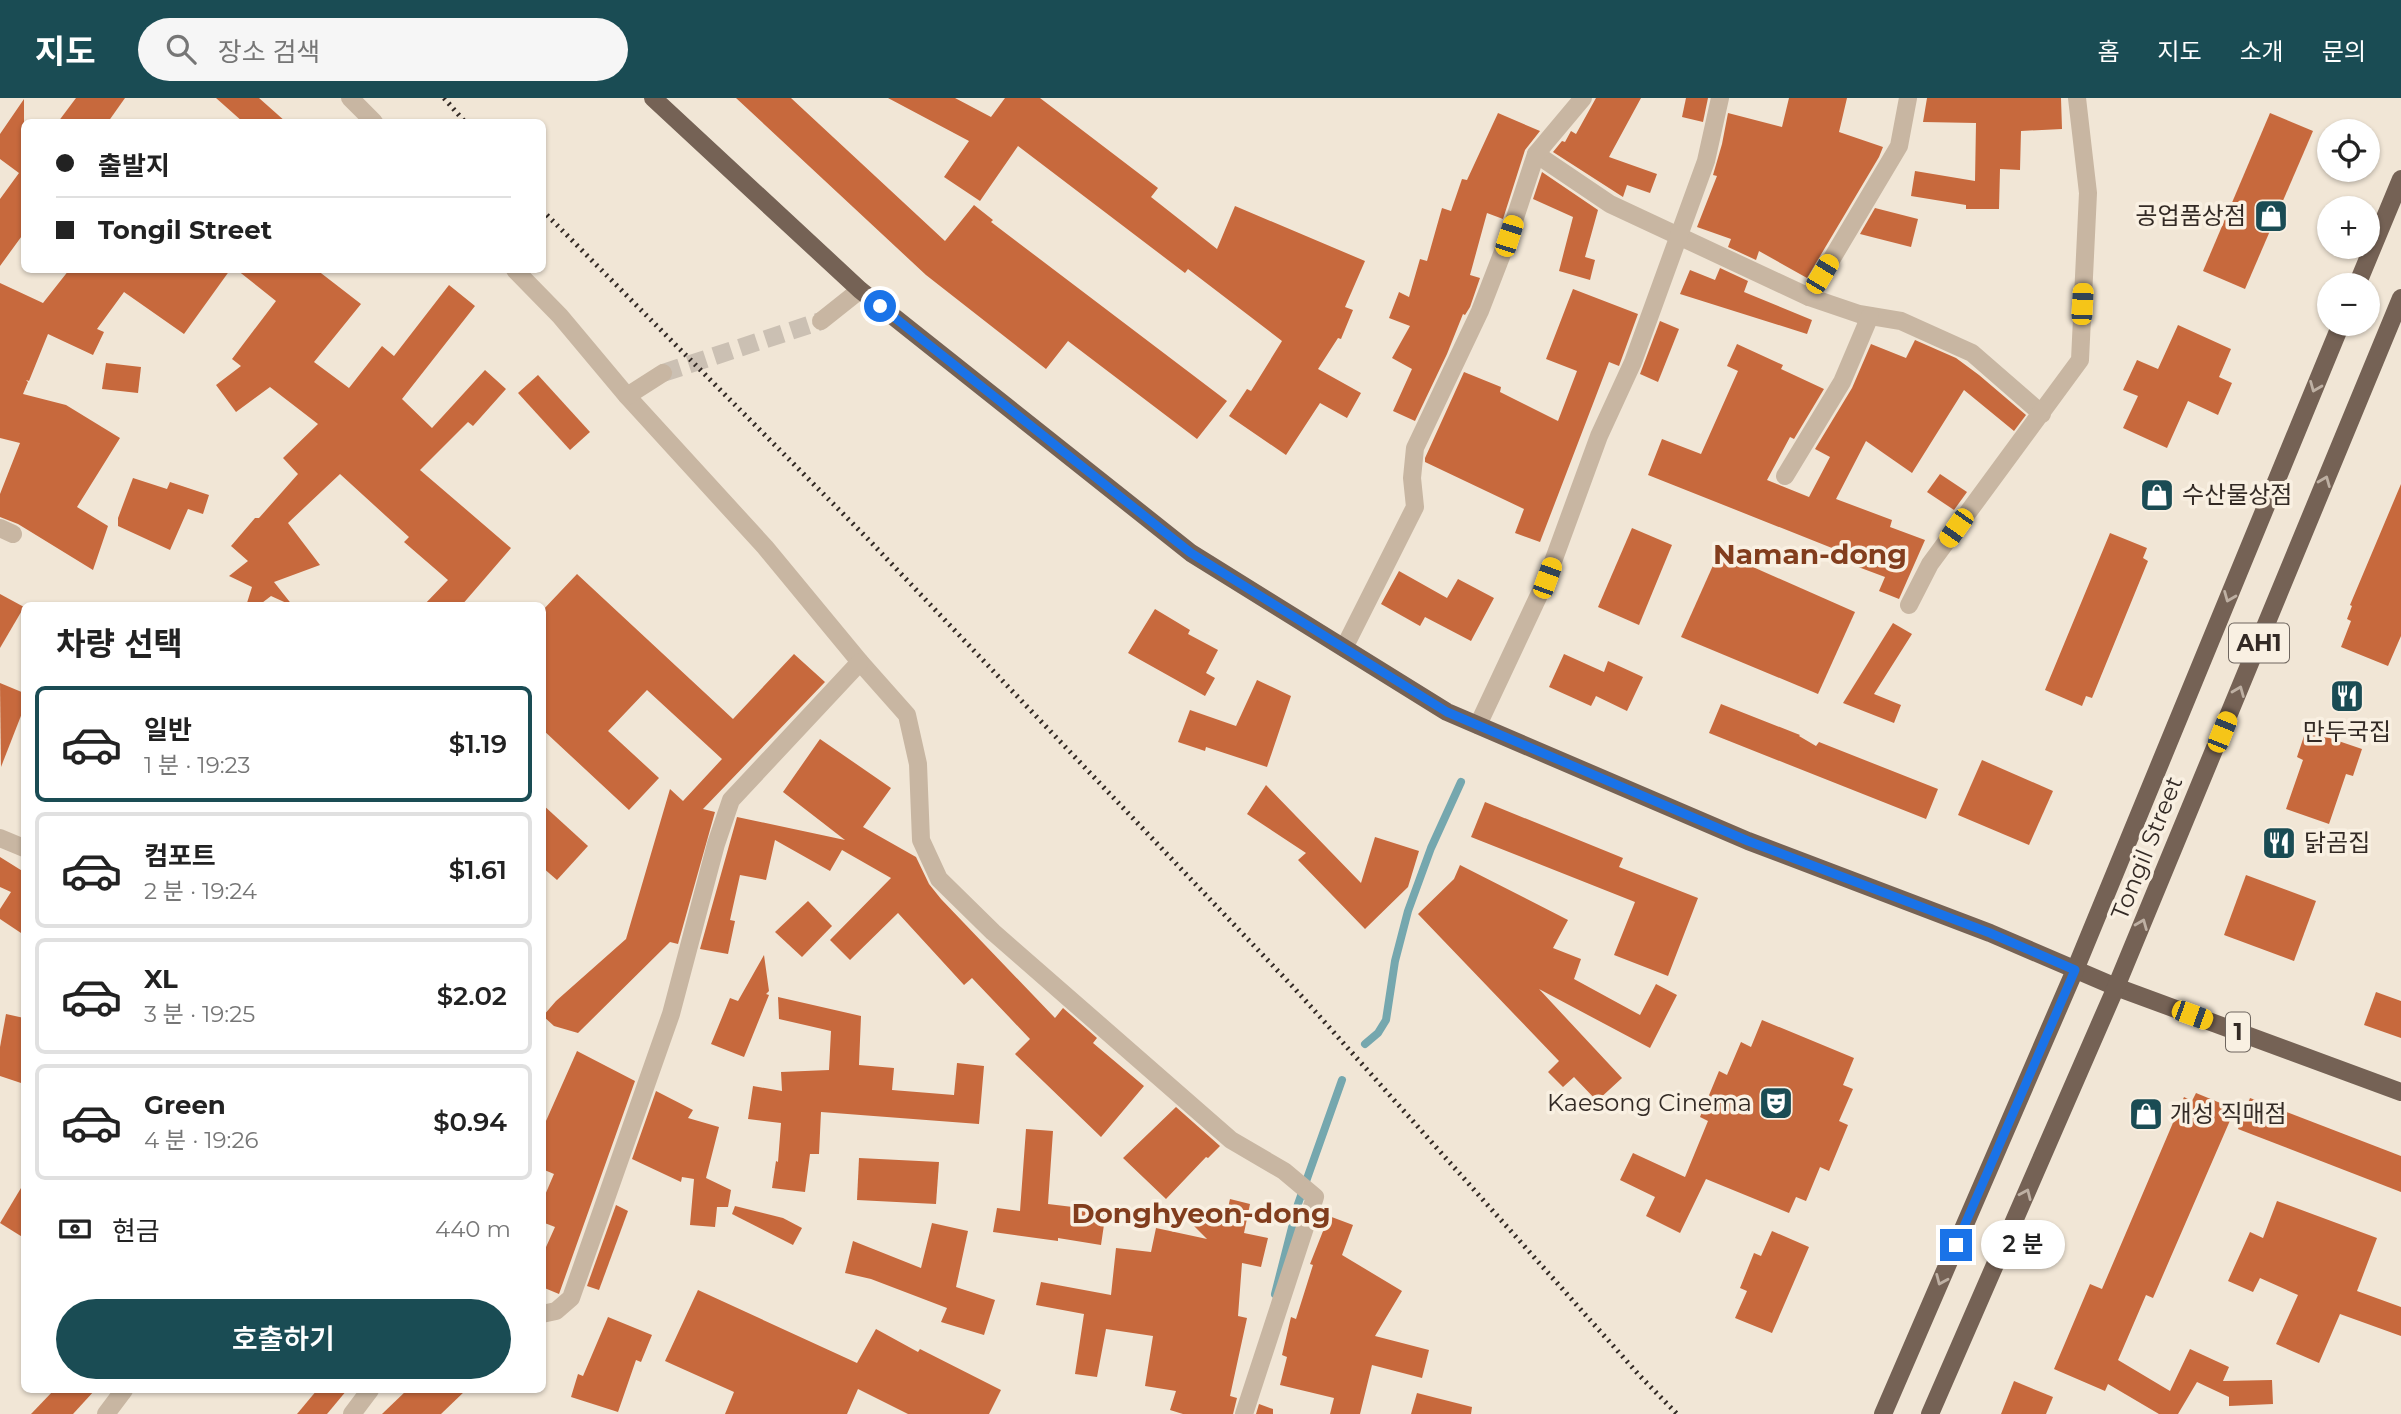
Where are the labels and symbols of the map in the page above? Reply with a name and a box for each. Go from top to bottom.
shop icon: 공업품상점 [2252,197,2290,235]
place label: 공업품상점 [2136,201,2246,230]
car [1493,213,1526,259]
car [1803,251,1842,297]
car [2071,282,2094,326]
route start [864,290,896,322]
one-way arrow [2310,380,2324,392]
shop icon: 수산물상점 [2138,476,2176,514]
one-way arrow [2317,476,2331,488]
place label: 수산물상점 [2182,480,2292,509]
car [1936,505,1977,551]
district label: Naman-dong [1713,537,1907,571]
car [1530,555,1565,601]
one-way arrow [2223,591,2237,603]
road number: AH1 [2229,624,2289,663]
restaurant icon: 만두국집 [2328,677,2366,715]
one-way arrow [2230,686,2244,698]
car [2205,709,2240,755]
place label: 만두국집 [2303,717,2391,746]
street label: Tongil Street [2105,772,2189,924]
restaurant icon: 닭곰집 [2260,824,2298,862]
place label: 닭곰집 [2304,828,2370,857]
one-way arrow [2134,919,2148,931]
car [2169,998,2216,1032]
road number: 1 [2226,1012,2250,1051]
theatre icon: Kaesong Cinema [1757,1084,1795,1122]
place label: Kaesong Cinema [1547,1088,1752,1117]
shop icon: 개성 직매점 [2127,1095,2165,1133]
place label: 개성 직매점 [2170,1099,2287,1128]
one-way arrow [2018,1189,2032,1201]
district label: Donghyeon-dong [1071,1196,1331,1230]
callout: 2 분 [1980,1220,2064,1270]
route end [1940,1229,1972,1261]
one-way arrow [1935,1273,1949,1285]

